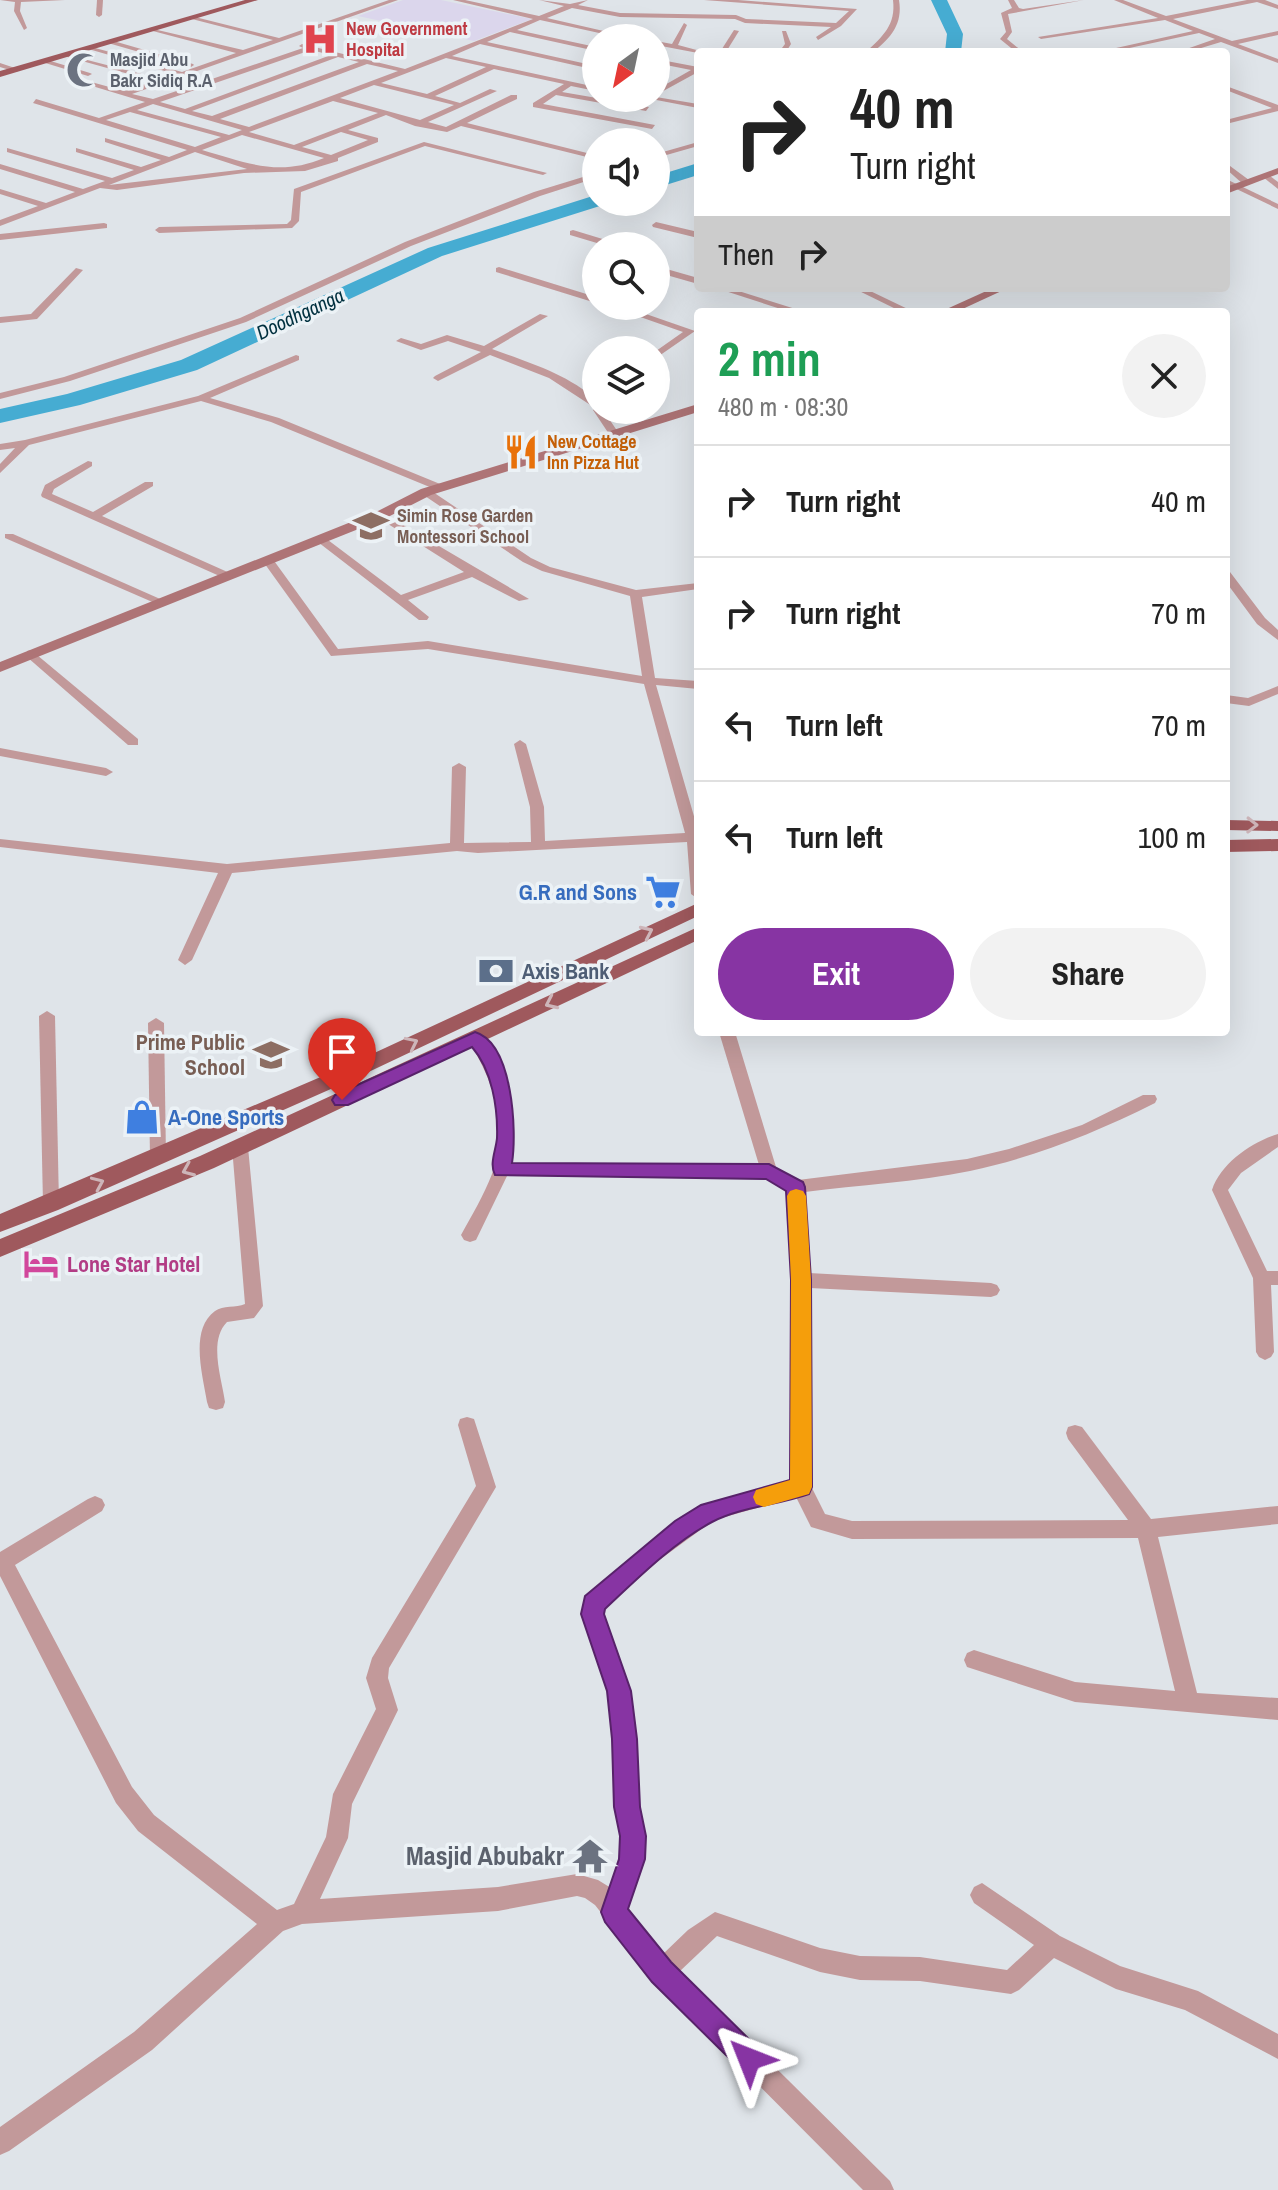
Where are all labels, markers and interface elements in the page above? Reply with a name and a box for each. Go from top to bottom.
place label: New Government Hospital [346,16,467,62]
hospital icon: New Government Hospital [301,20,339,58]
north arrow [582,24,670,112]
map controls [582,24,670,424]
place label: Masjid Abu Bakr Sidiq R.A [110,47,213,93]
mosque icon: Masjid Abu Bakr Sidiq R.A [65,51,103,89]
text: 40 m [850,70,955,145]
icon: right [718,80,822,184]
button: sound [582,128,670,216]
text: Turn right [850,142,975,190]
button: search [582,232,670,320]
icon: right [790,232,834,276]
text: Then [718,234,774,274]
water label: Doodhganga [252,281,348,346]
text: 2 min [718,326,821,391]
button: close [1122,334,1206,418]
button: layers [582,336,670,424]
text: 480 m · 08:30 [718,389,848,424]
place label: New Cottage Inn Pizza Hut [547,429,639,475]
restaurant icon: New Cottage Inn Pizza Hut [502,433,540,471]
icon: right [718,479,762,523]
text: Turn right [786,481,900,521]
text: 40 m [1151,481,1206,521]
place label: Simin Rose Garden Montessori School [397,503,533,549]
school or university icon: Simin Rose Garden Montessori School [352,507,390,545]
icon: right [718,591,762,635]
text: Turn right [786,593,900,633]
text: 70 m [1151,593,1206,633]
icon: left [718,703,762,747]
text: Turn left [786,705,883,745]
text: 70 m [1151,705,1206,745]
icon: left [718,815,762,859]
text: Turn left [786,817,883,857]
text: 100 m [1138,817,1206,857]
one-way arrow [1246,817,1259,834]
supermarket icon: G.R and Sons [644,873,682,911]
place label: G.R and Sons [519,877,637,907]
one-way arrow [639,926,654,942]
button: Exit [718,928,954,1020]
button: Share [970,928,1206,1020]
bank icon: Axis Bank [477,952,515,990]
place label: Axis Bank [522,956,610,986]
one-way arrow [545,993,560,1009]
pin [308,1018,376,1100]
place label: Prime Public School [136,1027,245,1082]
icon: arrive [320,1030,364,1074]
school or university icon: Prime Public School [252,1036,290,1074]
one-way arrow [404,1037,419,1053]
shop icon: A-One Sports [123,1098,161,1136]
place label: A-One Sports [168,1102,284,1132]
one-way arrow [182,1161,196,1177]
one-way arrow [90,1177,105,1193]
hotel icon: Lone Star Hotel [22,1245,60,1283]
place label: Lone Star Hotel [67,1249,200,1279]
temple icon: Masjid Abubakr [571,1837,609,1875]
place label: Masjid Abubakr [406,1838,565,1873]
position arrow [707,2017,791,2101]

